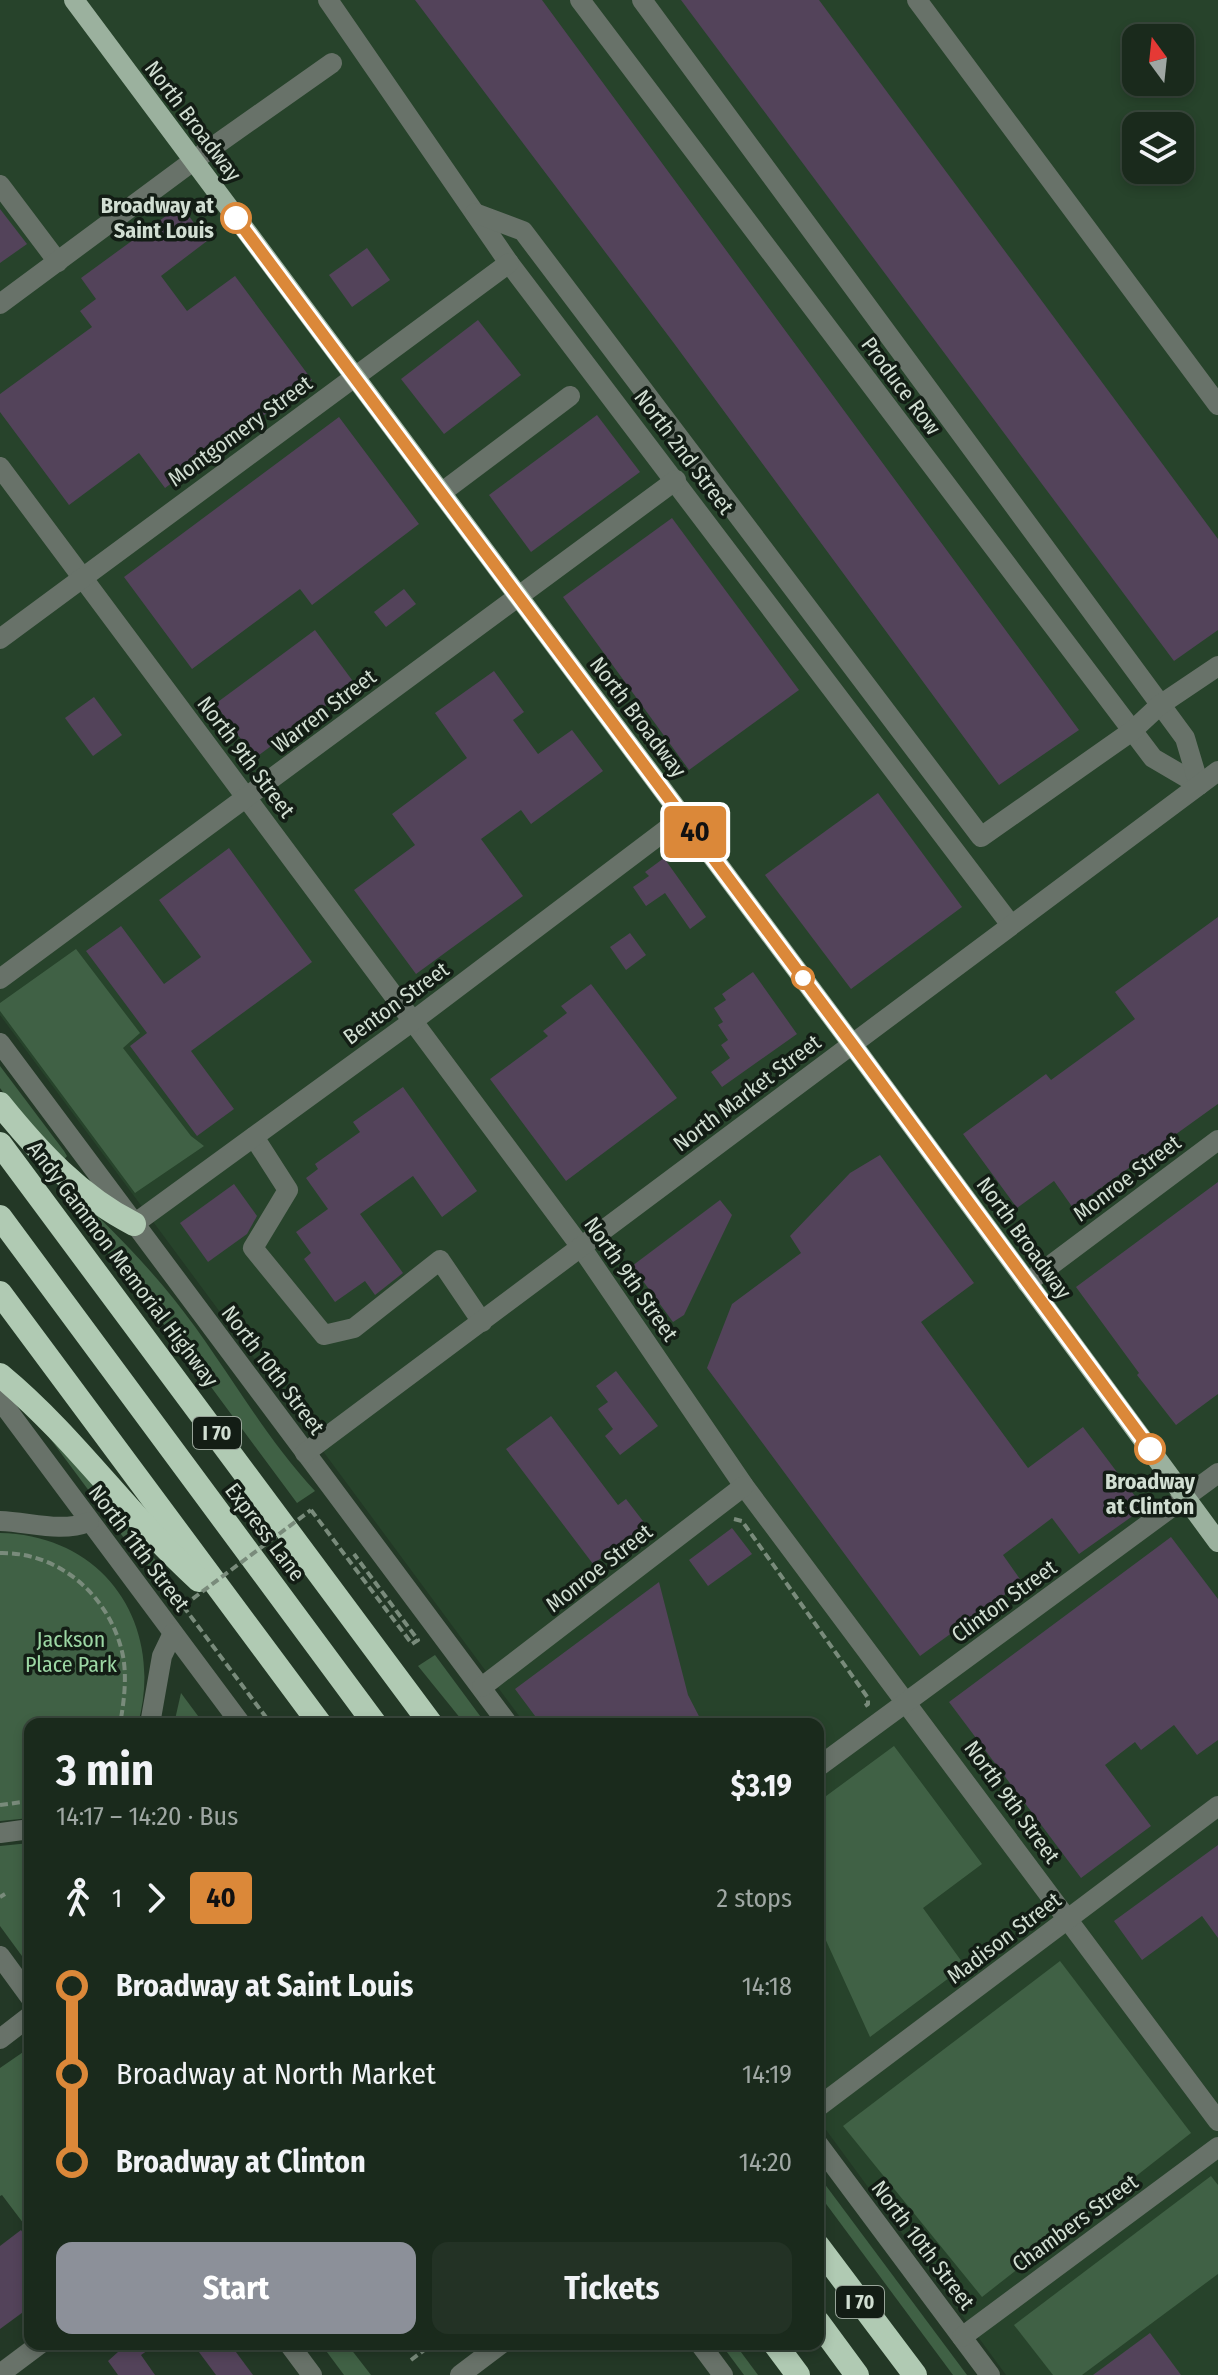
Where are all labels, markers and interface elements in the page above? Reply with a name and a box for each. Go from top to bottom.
north arrow [1122,24,1194,96]
map controls [1122,24,1194,184]
street label: North Broadway [139,55,247,187]
button: layers [1122,112,1194,184]
place label: Broadway at Saint Louis [101,192,214,244]
marker: Broadway at Saint Louis [221,203,251,233]
street label: Produce Row [855,332,947,440]
street label: Montgomery Street [163,369,318,492]
street label: North 2nd Street [628,384,740,520]
street label: North Broadway [584,651,692,783]
street label: Warren Street [267,663,382,759]
street label: North 9th Street [191,691,301,824]
line badge: 40 [659,806,731,858]
text: 40 [680,815,710,848]
street label: Benton Street [338,955,455,1050]
unlabelled marker [792,967,814,989]
street label: North Market Street [668,1028,827,1157]
street label: Monroe Street [1068,1128,1187,1227]
street label: Andy Gammon Memorial Highway [22,1136,224,1392]
street label: North Broadway [971,1172,1077,1304]
street label: North 9th Street [578,1212,684,1347]
street label: North 10th Street [216,1300,331,1441]
road number: I 70 [193,1417,241,1449]
marker: Broadway at Clinton [1135,1434,1165,1464]
place label: Broadway at Clinton [1105,1468,1196,1520]
street label: Express Lane [219,1477,311,1587]
street label: North 11th Street [83,1479,196,1617]
street label: Monroe Street [540,1518,658,1618]
street label: Clinton Street [946,1553,1062,1648]
park label: Jackson Place Park [25,1626,118,1678]
street label: North 9th Street [958,1735,1066,1869]
text: 3 min [56,1744,154,1797]
text: $3.19 [731,1768,792,1804]
text: 14:17 – 14:20 · Bus [56,1801,238,1832]
icon: walk [56,1876,100,1920]
icon: forward [134,1876,178,1920]
text: 40 [206,1881,236,1914]
text: 1 [112,1883,122,1914]
text: 2 stops [717,1883,792,1914]
street label: Madison Street [942,1886,1067,1990]
text: Broadway at Saint Louis [116,1968,413,2004]
text: 14:18 [742,1971,792,2002]
text: Broadway at North Market [116,2056,436,2092]
text: 14:19 [742,2059,792,2090]
text: Broadway at Clinton [116,2144,366,2180]
text: 14:20 [739,2147,792,2178]
street label: Chambers Street [1007,2168,1144,2278]
street label: North 10th Street [866,2175,981,2316]
button: Start [56,2242,416,2334]
button: Tickets [432,2242,792,2334]
road number: I 70 [836,2286,884,2318]

